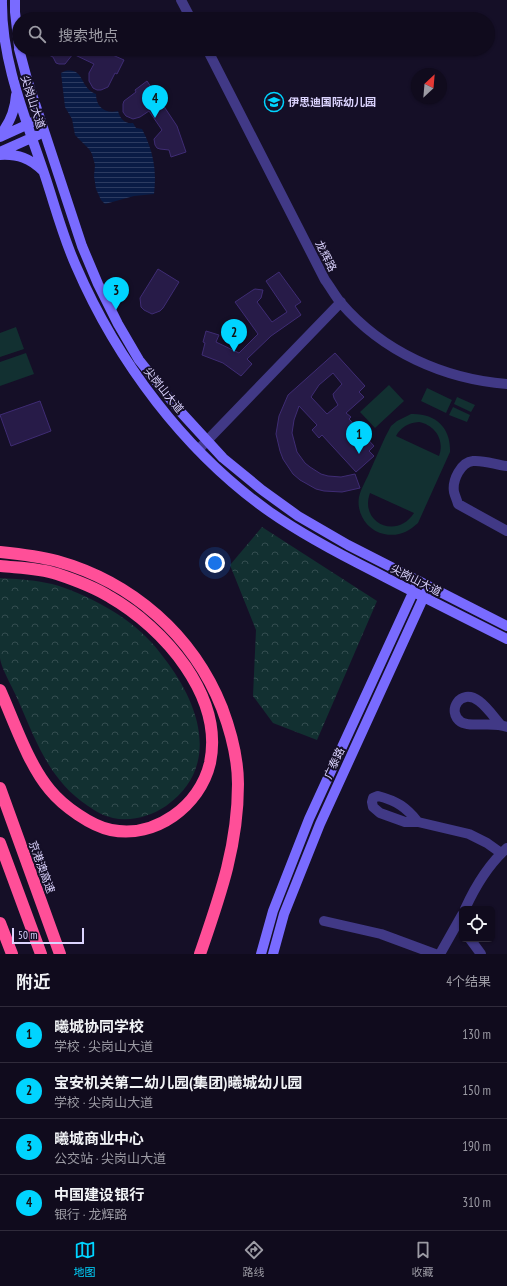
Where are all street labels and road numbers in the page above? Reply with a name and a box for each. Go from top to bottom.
street label: 尖岗山大道 [18,74,48,130]
street label: 龙辉路 [312,238,340,274]
street label: 尖岗山大道 [141,364,187,416]
street label: 尖岗山大道 [388,561,444,599]
street label: 广泰路 [321,745,347,781]
street label: 京港澳高速 [26,839,58,895]

